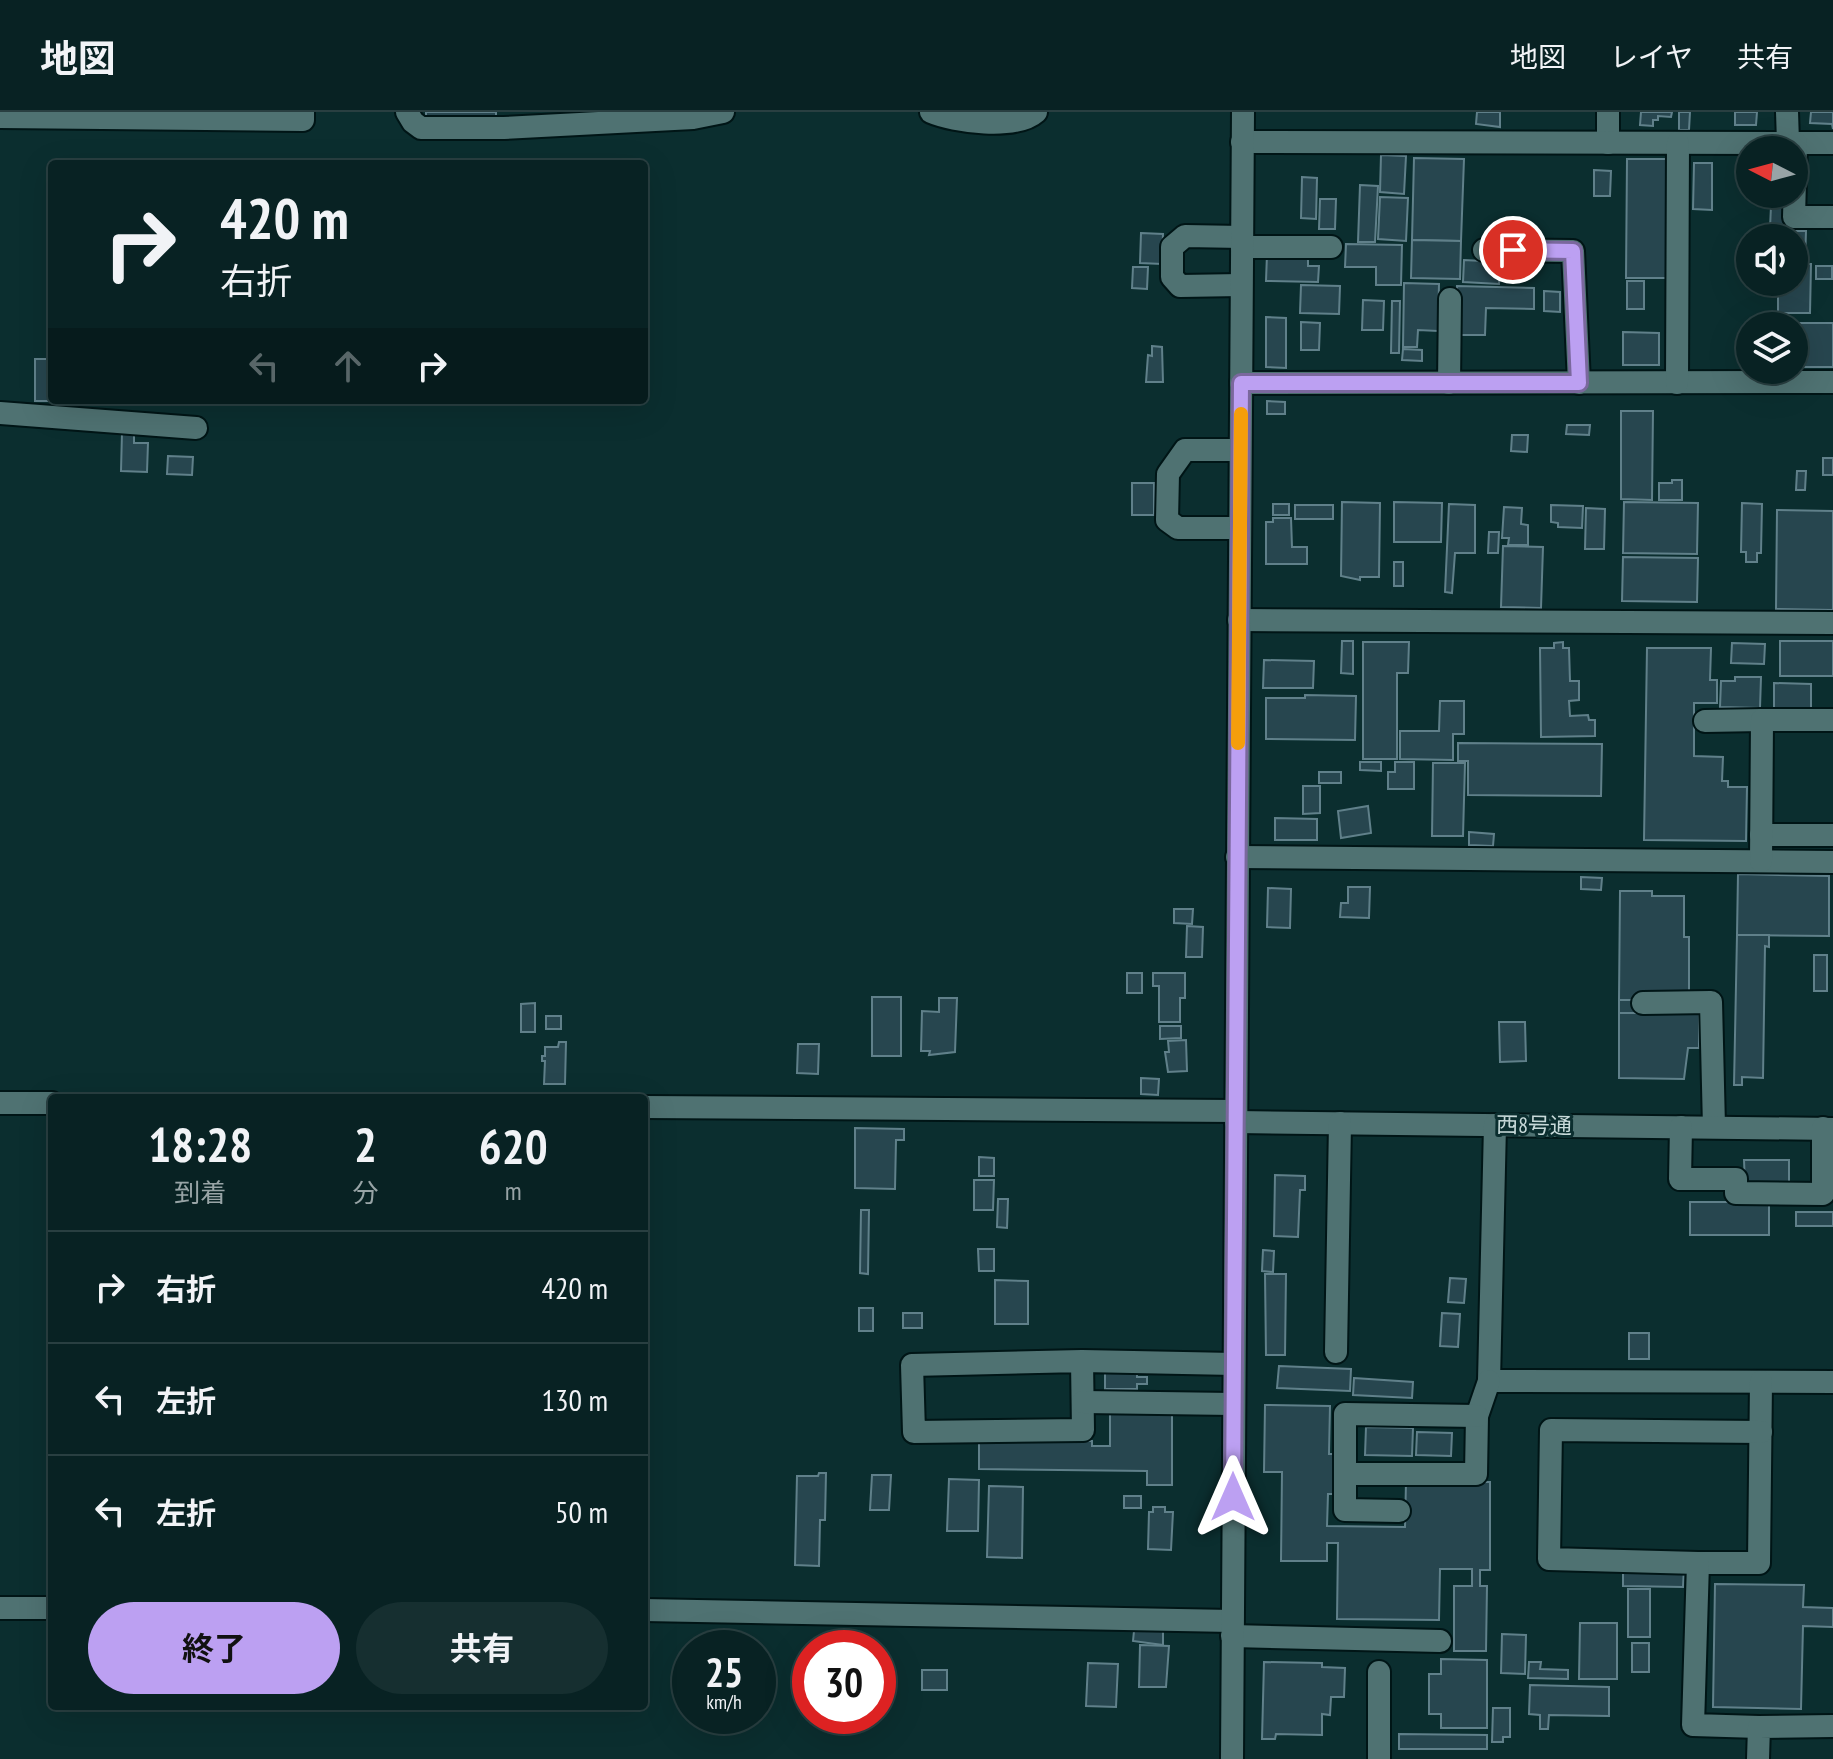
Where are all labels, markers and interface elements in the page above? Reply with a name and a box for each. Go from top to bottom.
text: 地図 [40,33,116,82]
text: 地図 [1510,38,1566,75]
text: レイヤ [1610,38,1693,75]
text: 共有 [1737,38,1793,75]
north arrow [1736,136,1808,208]
map controls [1736,136,1808,384]
text: 420 m [220,182,349,254]
icon: right [88,192,192,296]
pin [1479,216,1547,284]
button: sound [1736,224,1808,296]
icon: arrive [1491,228,1535,272]
text: 右折 [220,257,292,304]
button: layers [1736,312,1808,384]
icon: left [242,344,286,388]
icon: ahead [326,344,370,388]
icon: right [410,344,454,388]
street label: 西8号通 [1496,1110,1572,1140]
text: 18:28 [148,1113,252,1175]
text: 2 [354,1113,377,1175]
text: 620 [479,1115,548,1177]
text: m [505,1174,522,1207]
text: 到着 [174,1176,226,1209]
text: 分 [352,1176,379,1209]
icon: right [88,1265,132,1309]
text: 420 m [542,1268,608,1307]
text: 右折 [156,1269,216,1308]
icon: left [88,1377,132,1421]
text: 130 m [542,1380,608,1419]
text: 左折 [156,1381,216,1420]
position arrow [1191,1455,1275,1539]
icon: left [88,1489,132,1533]
text: 50 m [555,1492,608,1531]
text: 左折 [156,1493,216,1532]
button: 終了 [88,1602,340,1694]
button: 共有 [356,1602,608,1694]
speed limit sign: 30 [792,1630,896,1734]
text: 25 [705,1646,743,1698]
text: km/h [706,1689,742,1715]

